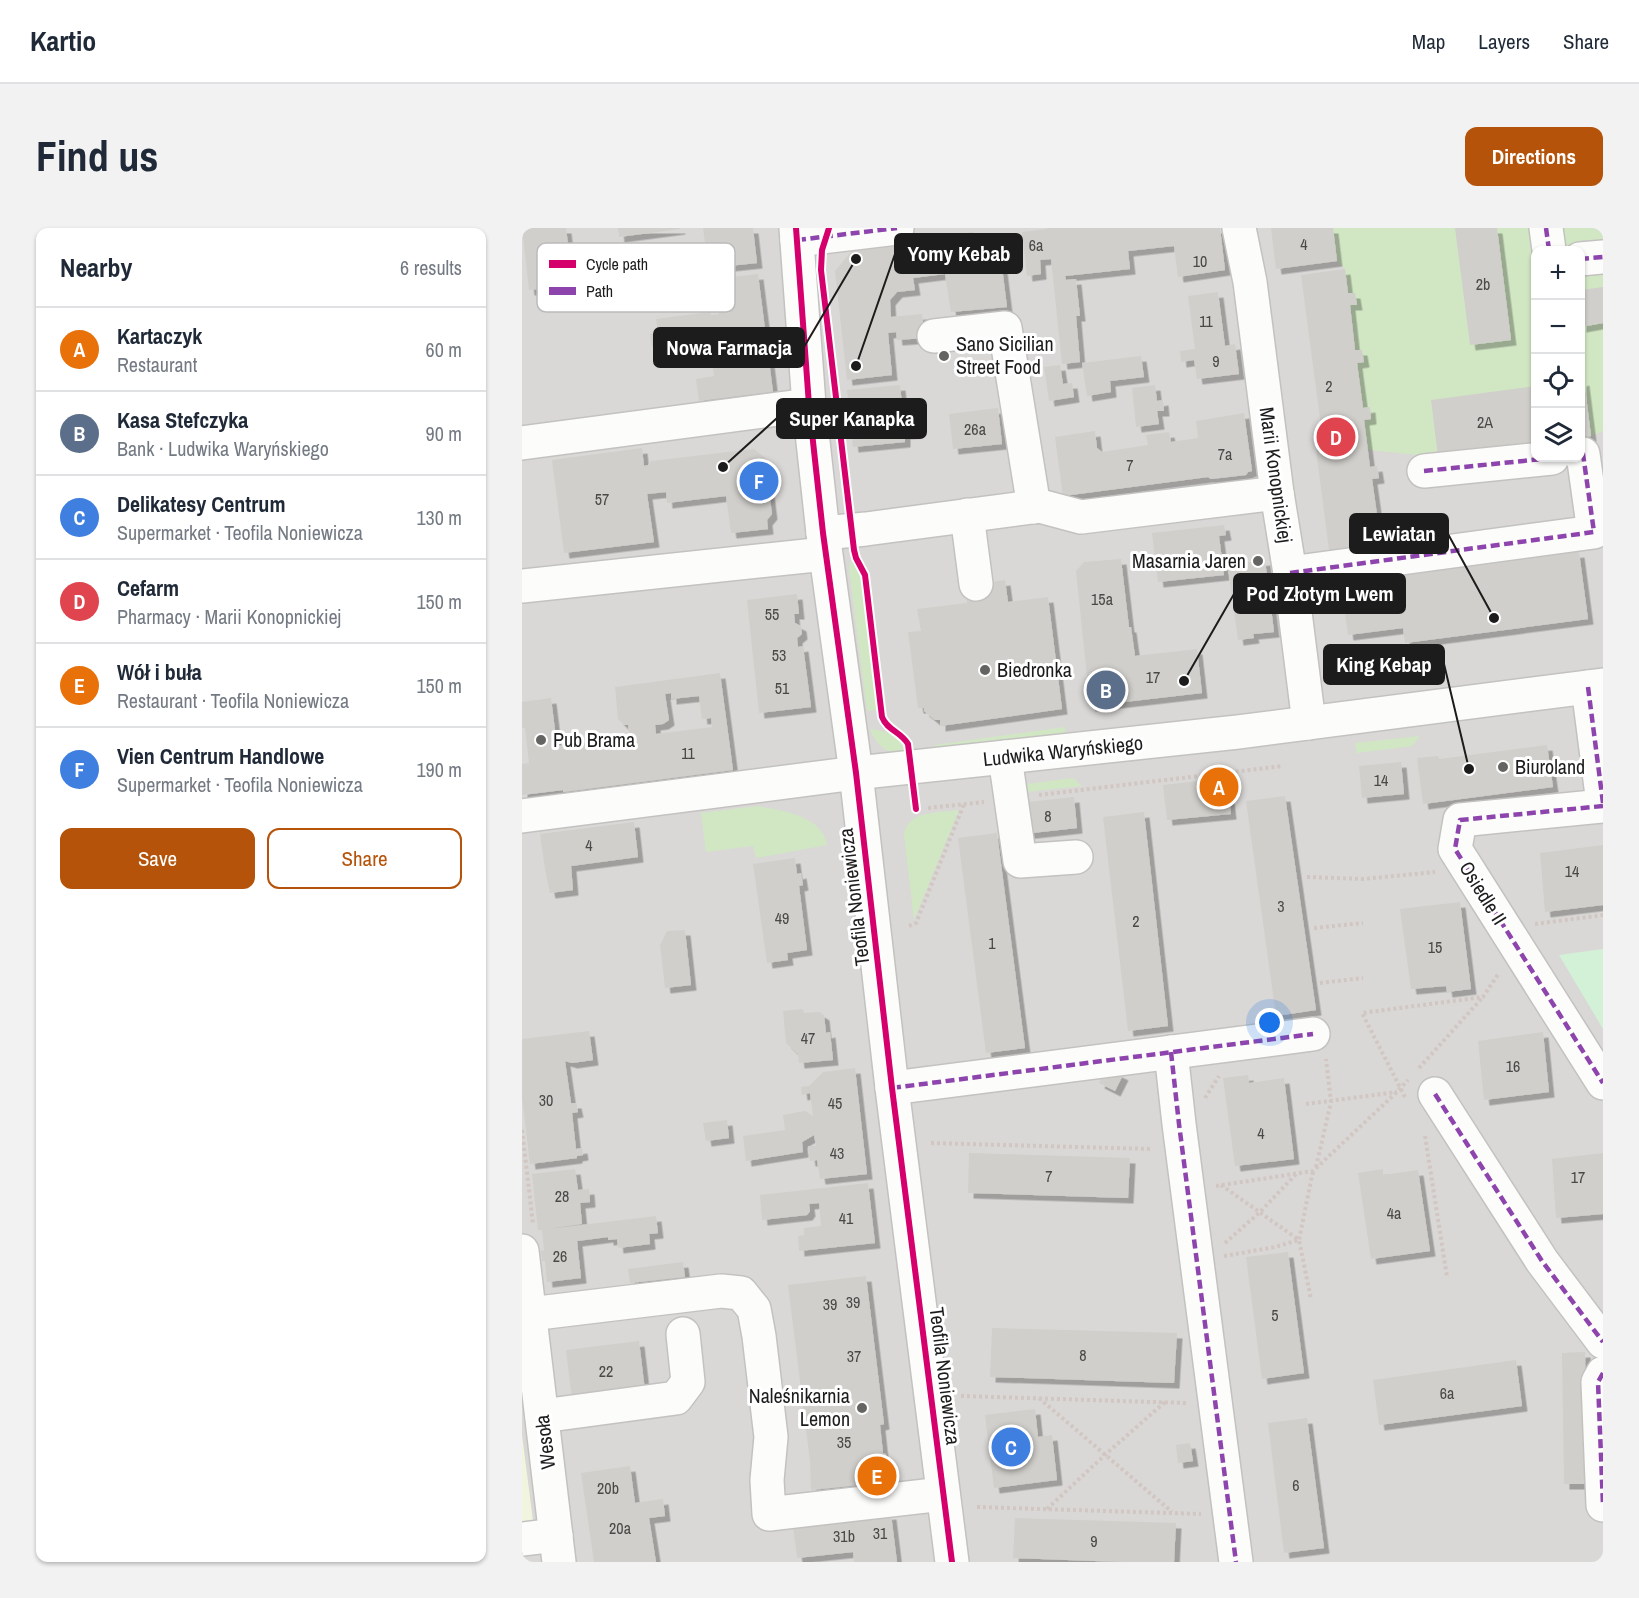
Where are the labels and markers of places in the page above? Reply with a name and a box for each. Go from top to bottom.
callout: Yomy Kebab [895,234,1022,273]
callout: Nowa Farmacja [654,328,804,367]
place label: Sano Sicilian Street Food [956,330,1054,380]
marker: Sano Sicilian Street Food [937,349,951,363]
callout: Super Kanapka [777,399,926,438]
pin: D [1316,414,1356,460]
pin: F [740,458,778,504]
callout: Lewiatan [1350,514,1448,553]
place label: Masarnia Jaren [1132,547,1246,574]
marker: Masarnia Jaren [1251,554,1265,568]
callout: Pod Złotym Lwem [1234,574,1405,613]
callout: King Kebap [1324,645,1444,684]
place label: Biedronka [997,656,1072,683]
marker: Biedronka [978,663,992,677]
pin: B [1086,668,1126,712]
place label: Pub Brama [553,726,635,753]
marker: Pub Brama [534,733,548,747]
place label: Biuroland [1515,753,1585,780]
marker: Biuroland [1496,760,1510,774]
pin: A [1200,764,1238,810]
place label: Naleśnikarnia Lemon [749,1382,850,1432]
marker: Naleśnikarnia Lemon [855,1401,869,1415]
pin: C [992,1424,1030,1470]
pin: E [858,1454,896,1498]

